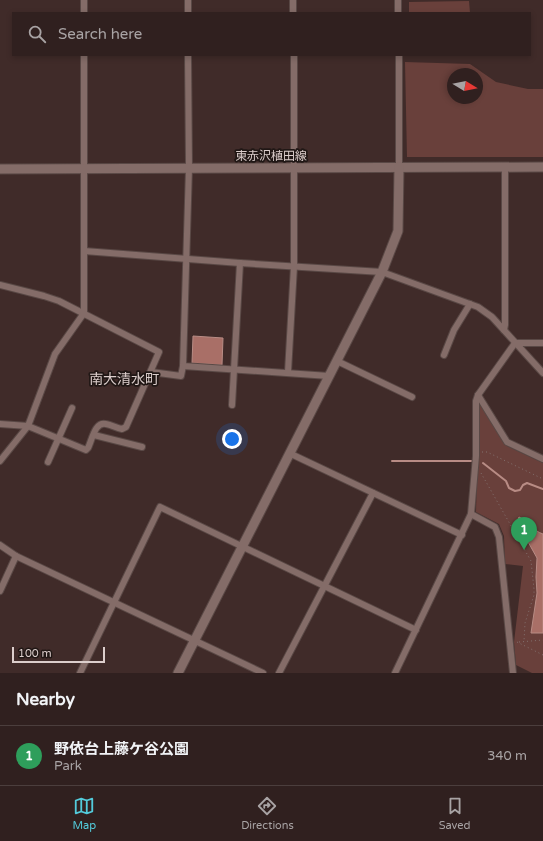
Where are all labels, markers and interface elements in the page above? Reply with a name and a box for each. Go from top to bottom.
search box [12,12,531,56]
icon: search [26,23,48,45]
text: Search here [58,25,142,43]
north arrow [447,68,483,104]
street label: 東赤沢植田線 [235,149,307,163]
district label: 南大清水町 [89,371,159,388]
your location [222,429,242,449]
pin: 1 [511,517,537,550]
scale bar [12,645,105,664]
text: 100 m [18,647,52,660]
text: Nearby [16,689,75,710]
text: 野依台上藤ケ谷公園 [54,740,189,758]
text: 1 [25,748,33,764]
text: 340 m [487,748,527,764]
text: Park [54,758,82,774]
tab: Map [72,795,96,832]
tab: Directions [241,795,294,832]
tab: Saved [439,795,471,832]

